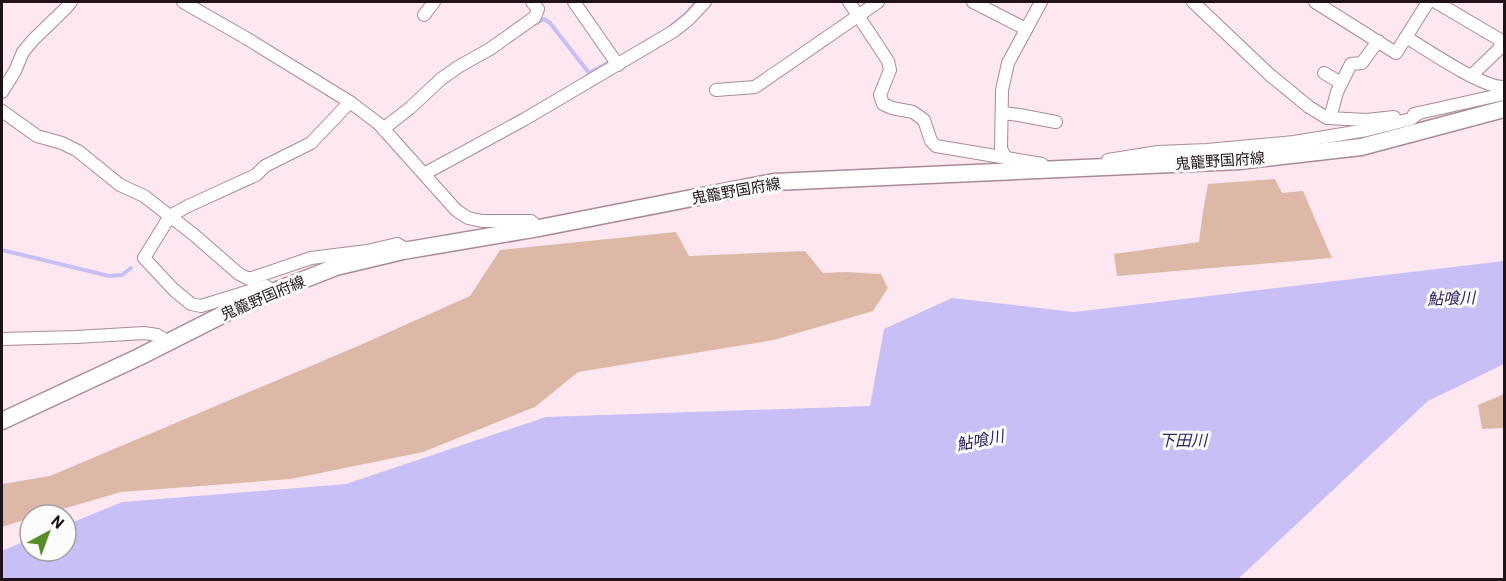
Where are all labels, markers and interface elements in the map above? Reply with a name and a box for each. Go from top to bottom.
street label: 鬼籠野国府線 [1174,148,1265,172]
street label: 鬼籠野国府線 [690,173,782,207]
street label: 鬼籠野国府線 [218,271,308,323]
water label: 鮎喰川 [1427,287,1477,308]
water label: 鮎喰川 [955,425,1007,453]
water label: 下田川 [1159,430,1209,449]
north arrow [18,503,78,563]
text: N [48,511,68,532]

